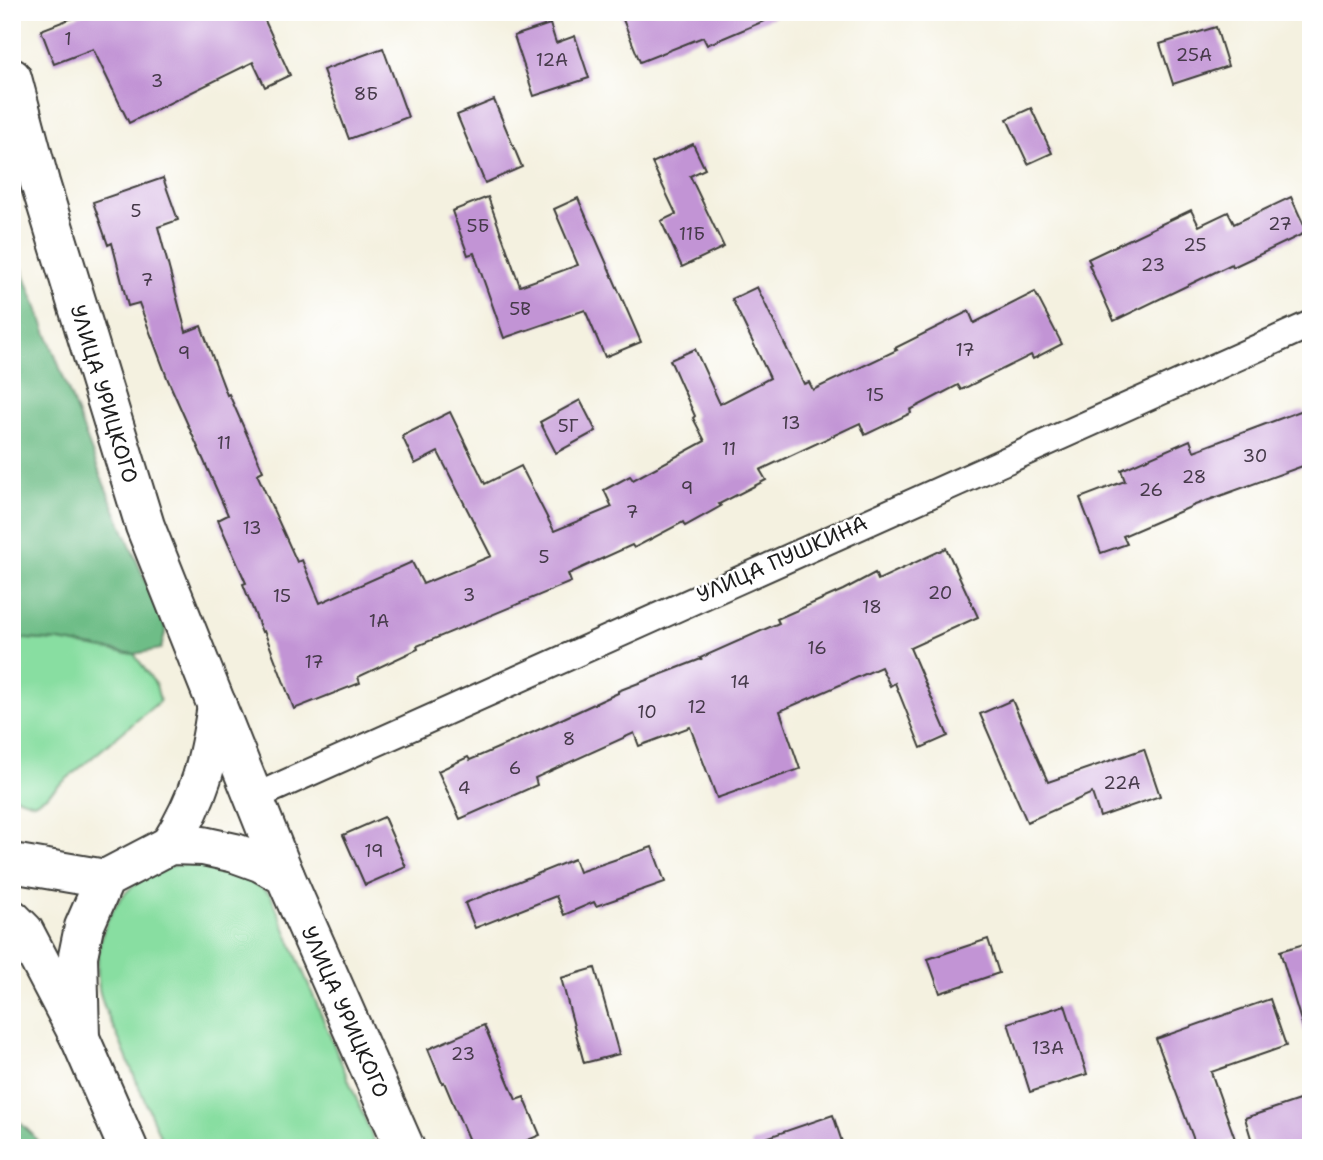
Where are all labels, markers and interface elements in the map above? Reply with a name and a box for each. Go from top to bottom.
house number: 1 [64,27,72,51]
house number: 25А [1176,43,1212,67]
house number: 12А [536,48,568,72]
house number: 3 [151,69,163,93]
house number: 8Б [354,82,378,106]
house number: 5 [130,199,142,223]
house number: 27 [1268,212,1292,236]
house number: 5Б [467,214,489,238]
house number: 11Б [679,222,705,246]
house number: 25 [1183,233,1207,257]
house number: 23 [1141,253,1165,277]
house number: 7 [141,268,153,292]
house number: 5В [509,297,531,321]
street label: УЛИЦА УРИЦКОГО [64,301,144,487]
house number: 17 [955,338,975,362]
house number: 9 [178,341,190,365]
house number: 15 [866,383,884,407]
house number: 13 [781,411,801,435]
house number: 5Г [558,414,579,438]
house number: 11 [217,431,231,455]
house number: 11 [722,437,736,461]
house number: 30 [1243,444,1267,468]
house number: 28 [1182,465,1206,489]
house number: 9 [681,476,693,500]
house number: 26 [1139,478,1163,502]
house number: 7 [626,500,638,524]
street label: УЛИЦА ПУШКИНА [692,509,872,609]
house number: 13 [242,516,262,540]
house number: 5 [538,545,550,569]
house number: 20 [928,581,952,605]
house number: 3 [463,583,475,607]
house number: 15 [273,584,291,608]
house number: 18 [862,595,882,619]
house number: 1А [369,609,389,633]
house number: 16 [807,636,827,660]
house number: 17 [304,650,324,674]
house number: 14 [730,670,750,694]
house number: 12 [687,695,707,719]
house number: 10 [637,700,657,724]
house number: 8 [563,727,575,751]
house number: 6 [509,756,521,780]
house number: 22А [1103,771,1141,795]
house number: 4 [458,776,470,800]
house number: 19 [364,839,384,863]
street label: УЛИЦА УРИЦКОГО [295,922,395,1102]
house number: 13А [1032,1036,1064,1060]
house number: 23 [451,1042,475,1066]

